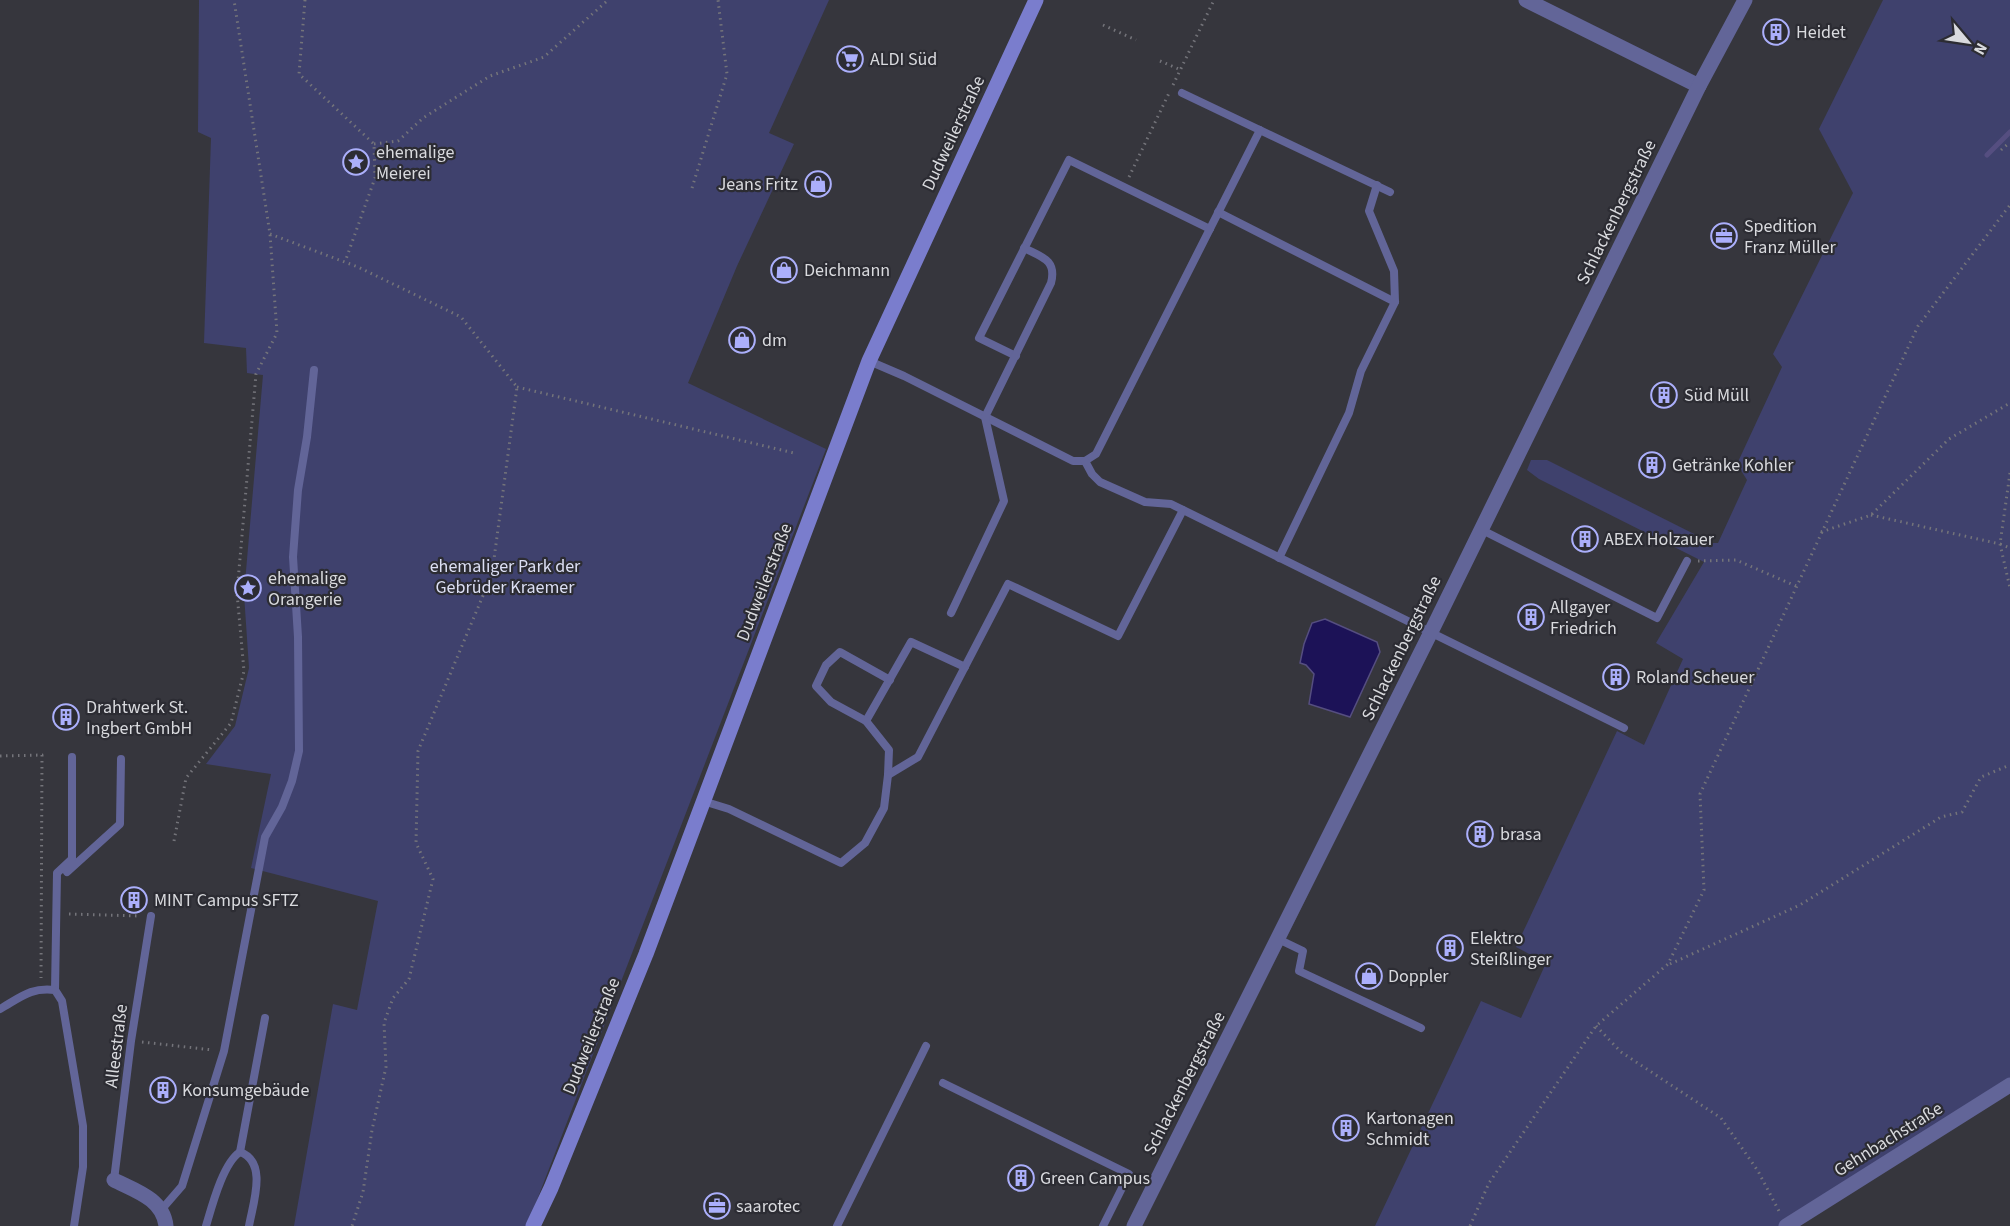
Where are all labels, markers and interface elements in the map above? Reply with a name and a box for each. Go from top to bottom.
north arrow [1938,12,1998,72]
building icon: Heidet [1761,17,1791,47]
place label: Heidet [1796,20,1846,45]
text: N [1968,39,1992,59]
supermarket icon: ALDI Süd [835,44,865,74]
place label: ALDI Süd [870,47,937,72]
street label: Dudweilerstraße [916,72,991,195]
street label: Schlackenbergstraße [1571,136,1662,289]
place label: ehemalige Meierei [376,140,454,186]
place icon: ehemalige Meierei [341,147,371,177]
shop icon: Jeans Fritz [803,169,833,199]
place label: Jeans Fritz [718,172,798,197]
place label: Spedition Franz Müller [1744,214,1837,260]
office icon: Spedition Franz Müller [1709,221,1739,251]
shop icon: Deichmann [769,255,799,285]
place label: Deichmann [804,258,890,283]
shop icon: dm [727,325,757,355]
place label: dm [762,328,787,353]
building icon: Süd Müll [1649,380,1679,410]
place label: Süd Müll [1684,383,1749,408]
building icon: Getränke Kohler [1637,450,1667,480]
place label: Getränke Kohler [1672,453,1794,478]
street label: Dudweilerstraße [731,520,798,645]
building icon: ABEX Holzauer [1570,524,1600,554]
place label: ABEX Holzauer [1604,527,1715,552]
park label: ehemaliger Park der Gebrüder Kraemer [430,554,581,600]
place label: ehemalige Orangerie [268,566,346,612]
street label: Schlackenbergstraße [1356,572,1447,725]
place icon: ehemalige Orangerie [233,573,263,603]
place label: Allgayer Friedrich [1550,595,1617,641]
building icon: Allgayer Friedrich [1516,602,1546,632]
building icon: Roland Scheuer [1601,662,1631,692]
place label: Roland Scheuer [1636,665,1755,690]
place label: Drahtwerk St. Ingbert GmbH [86,695,192,741]
building icon: Drahtwerk St. Ingbert GmbH [51,702,81,732]
building icon: brasa [1465,819,1495,849]
place label: brasa [1500,822,1541,847]
building icon: MINT Campus SFTZ [119,885,149,915]
place label: MINT Campus SFTZ [154,888,299,913]
place label: Elektro Steißlinger [1470,926,1552,972]
building icon: Elektro Steißlinger [1435,933,1465,963]
shop icon: Doppler [1354,961,1384,991]
place label: Doppler [1388,964,1449,989]
street label: Dudweilerstraße [557,974,626,1098]
street label: Alleestraße [99,1003,134,1089]
street label: Schlackenbergstraße [1137,1007,1232,1159]
building icon: Konsumgebäude [148,1075,178,1105]
place label: Konsumgebäude [182,1078,309,1103]
street label: Gehnbachstraße [1829,1096,1947,1183]
place label: Kartonagen Schmidt [1366,1106,1454,1152]
building icon: Kartonagen Schmidt [1331,1113,1361,1143]
building icon: Green Campus [1006,1163,1036,1193]
place label: Green Campus [1040,1166,1150,1191]
office icon: saarotec [702,1191,732,1221]
place label: saarotec [736,1194,800,1219]

